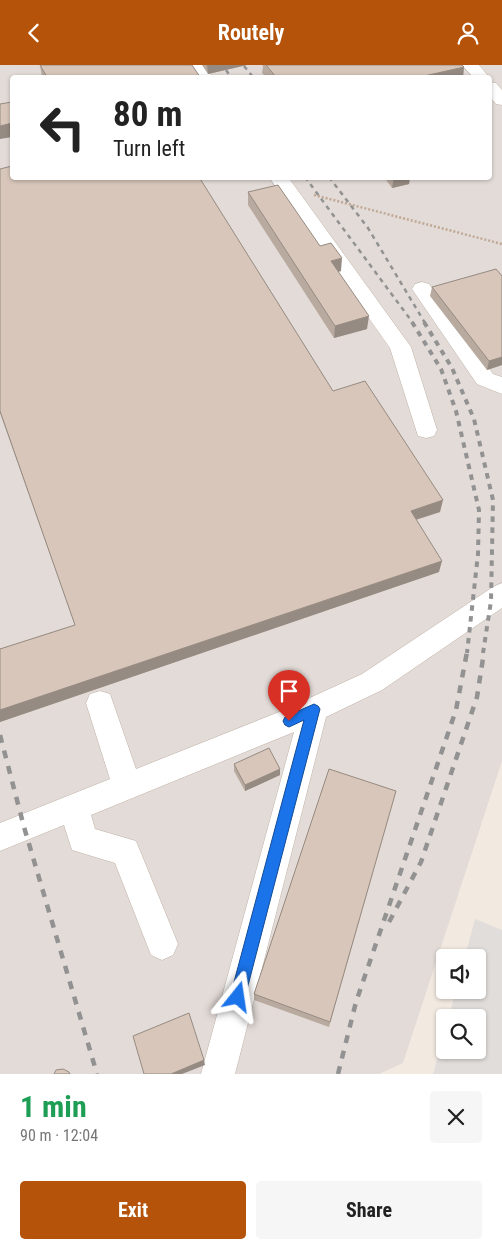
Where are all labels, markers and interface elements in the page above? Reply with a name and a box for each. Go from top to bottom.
icon: back [20,19,48,47]
icon: person [454,19,482,47]
text: Routely [218,20,284,45]
text: 80 m [113,94,182,135]
icon: left [30,95,95,160]
text: Turn left [113,136,185,161]
pin [268,670,310,721]
icon: arrive [275,677,303,705]
map controls [436,949,486,1059]
button: sound [436,949,486,999]
position arrow [211,970,263,1022]
button: search [436,1009,486,1059]
text: 1 min [20,1089,87,1124]
button: close [430,1091,482,1143]
text: 90 m · 12:04 [20,1126,98,1145]
button: Exit [20,1181,246,1239]
button: Share [256,1181,482,1239]

